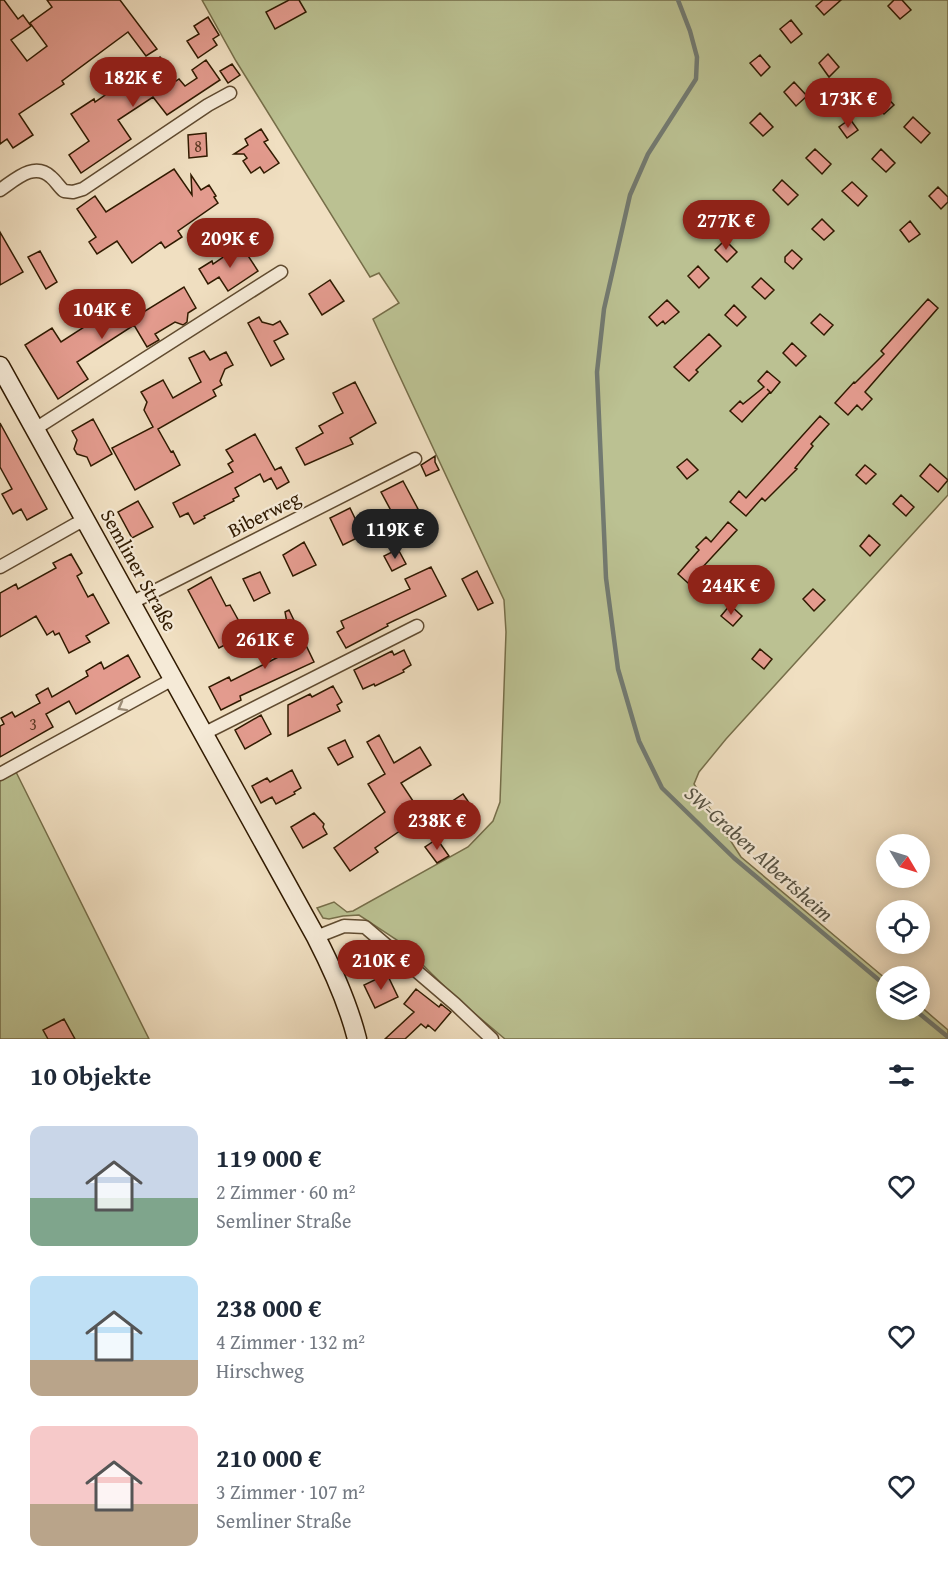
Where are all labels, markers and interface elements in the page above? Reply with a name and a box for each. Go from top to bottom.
pin: 182K € [84,57,182,108]
text: 182K € [104,62,162,91]
pin: 173K € [799,78,897,129]
text: 173K € [819,83,877,112]
house number: 8 [194,134,202,158]
pin: 277K € [677,200,775,251]
text: 277K € [697,205,755,234]
pin: 209K € [181,218,279,269]
text: 209K € [201,223,259,252]
pin: 104K € [53,289,151,340]
text: 104K € [73,294,131,323]
street label: Biberweg [222,483,305,544]
street label: Semliner Straße [94,504,185,636]
pin: 119K € [346,509,444,560]
text: 119K € [366,514,424,543]
pin: 244K € [682,565,780,616]
text: 244K € [702,570,760,599]
pin: 261K € [216,619,314,670]
text: 261K € [236,624,294,653]
one-way arrow [117,700,128,711]
house number: 3 [29,712,37,736]
water label: SW-Graben Albertsheim [678,778,841,929]
pin: 238K € [388,800,486,851]
text: 238K € [408,805,466,834]
north arrow [876,834,930,888]
map controls [876,834,930,1020]
button: locate [876,900,930,954]
pin: 210K € [332,940,430,991]
text: 210K € [352,945,410,974]
button: layers [876,966,930,1020]
text: 10 Objekte [30,1056,151,1095]
icon: filters [885,1059,918,1092]
text: 119 000 € [216,1138,322,1177]
icon: home [78,1150,150,1222]
icon: heart [885,1170,918,1203]
text: 2 Zimmer · 60 m² [216,1177,355,1206]
text: Semliner Straße [216,1206,351,1235]
text: 238 000 € [216,1288,322,1327]
icon: home [78,1300,150,1372]
icon: heart [885,1320,918,1353]
text: 4 Zimmer · 132 m² [216,1327,365,1356]
text: Hirschweg [216,1356,304,1385]
text: 210 000 € [216,1438,322,1477]
icon: home [78,1450,150,1522]
icon: heart [885,1470,918,1503]
text: 3 Zimmer · 107 m² [216,1477,365,1506]
text: Semliner Straße [216,1506,351,1535]

